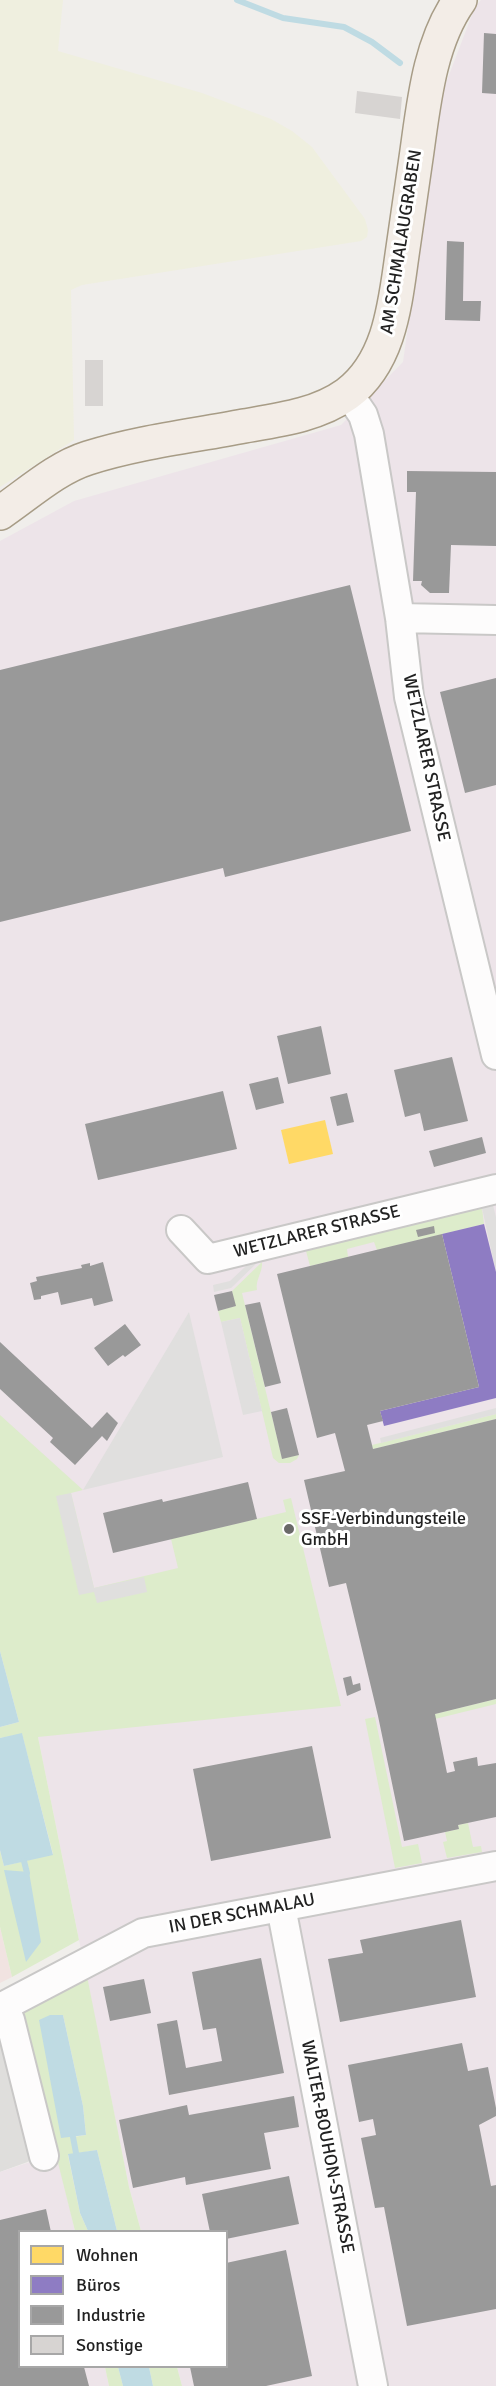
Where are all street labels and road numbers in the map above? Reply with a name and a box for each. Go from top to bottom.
street label: AM SCHMALAUGRABEN [377,148,427,336]
street label: WETZLARER STRASSE [398,672,454,844]
street label: WETZLARER STRASSE [232,1201,402,1263]
street label: IN DER SCHMALAU [167,1889,317,1939]
street label: WALTER-BOUHON-STRASSE [296,2039,358,2255]

